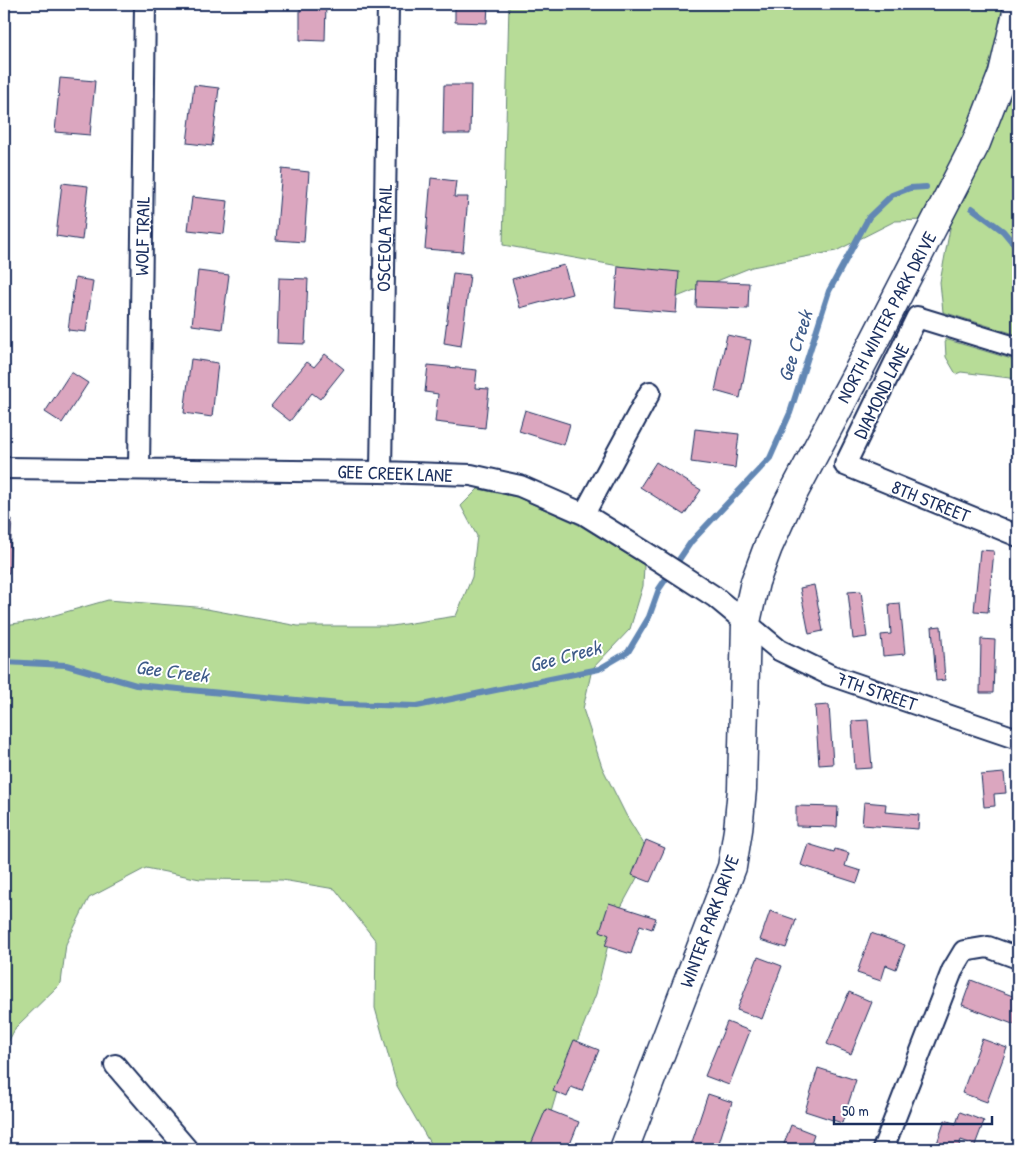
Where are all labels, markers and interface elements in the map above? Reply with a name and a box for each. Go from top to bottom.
street label: OSCEOLA TRAIL [370,184,398,292]
street label: WOLF TRAIL [128,196,156,276]
street label: NORTH WINTER PARK DRIVE [830,226,942,407]
water label: Gee Creek [770,305,819,385]
street label: DIAMOND LANE [847,338,916,443]
street label: GEE CREEK LANE [337,458,454,488]
street label: 8TH STREET [888,474,975,529]
water label: Gee Creek [526,633,605,678]
water label: Gee Creek [134,653,212,689]
street label: 7TH STREET [833,665,922,717]
street label: WINTER PARK DRIVE [673,851,745,991]
scale bar [834,1093,992,1125]
text: 50 m [842,1100,869,1121]

